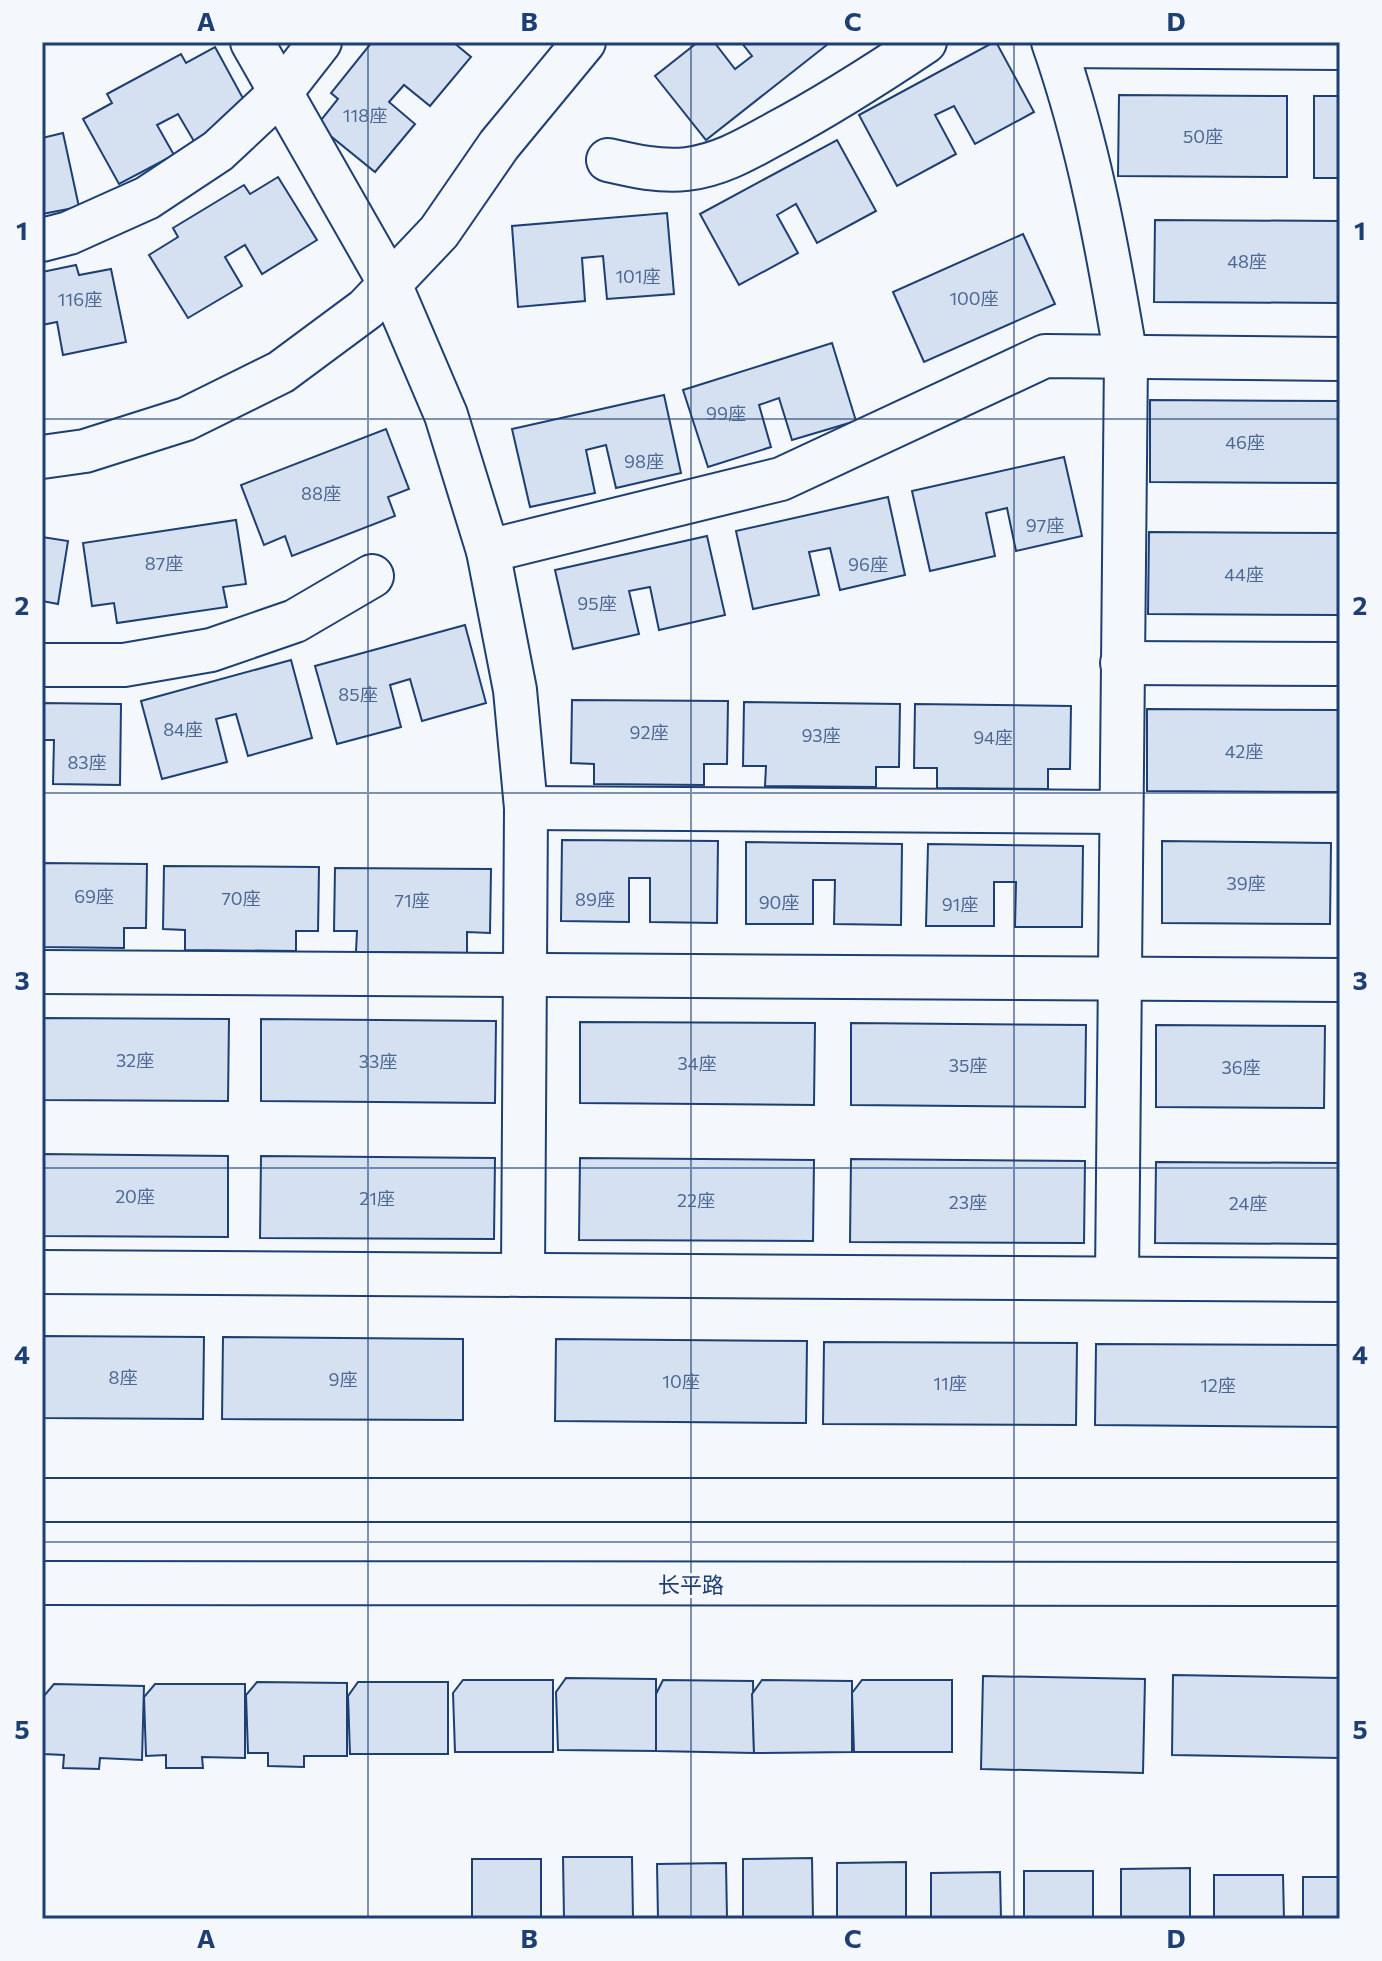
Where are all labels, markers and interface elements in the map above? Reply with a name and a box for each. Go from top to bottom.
text: A [197,5,216,36]
text: B [520,5,538,36]
text: C [844,5,862,36]
text: D [1166,5,1186,36]
house number: 118座 [343,104,387,126]
house number: 50座 [1183,125,1223,147]
text: 1 [16,214,28,245]
text: 1 [1354,214,1366,245]
house number: 48座 [1227,250,1267,272]
house number: 101座 [615,265,661,287]
house number: 100座 [949,287,999,309]
house number: 116座 [58,288,102,310]
house number: 99座 [706,402,746,424]
house number: 46座 [1225,431,1265,453]
house number: 98座 [624,450,664,472]
house number: 88座 [301,482,341,504]
house number: 97座 [1026,514,1064,536]
house number: 87座 [145,552,183,574]
house number: 96座 [848,553,888,575]
house number: 44座 [1224,563,1264,585]
text: 2 [15,589,29,620]
text: 2 [1353,589,1367,620]
house number: 95座 [577,592,617,614]
house number: 85座 [338,683,378,705]
house number: 84座 [163,718,203,740]
house number: 92座 [630,721,668,743]
house number: 93座 [801,724,841,746]
house number: 94座 [973,726,1013,748]
house number: 42座 [1225,740,1263,762]
house number: 83座 [67,751,107,773]
house number: 39座 [1226,872,1266,894]
house number: 69座 [74,885,114,907]
house number: 70座 [221,887,261,909]
house number: 89座 [575,888,615,910]
house number: 71座 [394,889,430,911]
house number: 90座 [759,891,799,913]
house number: 91座 [942,893,978,915]
text: 3 [14,964,30,995]
text: 3 [1352,964,1368,995]
house number: 32座 [116,1049,154,1071]
house number: 33座 [359,1050,397,1072]
house number: 34座 [677,1052,717,1074]
house number: 35座 [949,1054,987,1076]
house number: 36座 [1221,1056,1261,1078]
house number: 20座 [115,1185,155,1207]
house number: 21座 [359,1187,395,1209]
house number: 22座 [677,1189,715,1211]
house number: 23座 [949,1191,987,1213]
house number: 24座 [1229,1192,1267,1214]
text: 4 [14,1338,30,1369]
text: 4 [1352,1338,1368,1369]
house number: 8座 [109,1366,137,1388]
house number: 9座 [329,1368,357,1390]
house number: 10座 [662,1370,700,1392]
house number: 11座 [933,1372,967,1394]
house number: 12座 [1200,1374,1236,1396]
street label: 长平路 [658,1571,724,1598]
text: 5 [14,1713,30,1744]
text: 5 [1352,1713,1368,1744]
text: A [197,1922,216,1953]
text: B [520,1922,538,1953]
text: C [844,1922,862,1953]
text: D [1166,1922,1186,1953]

